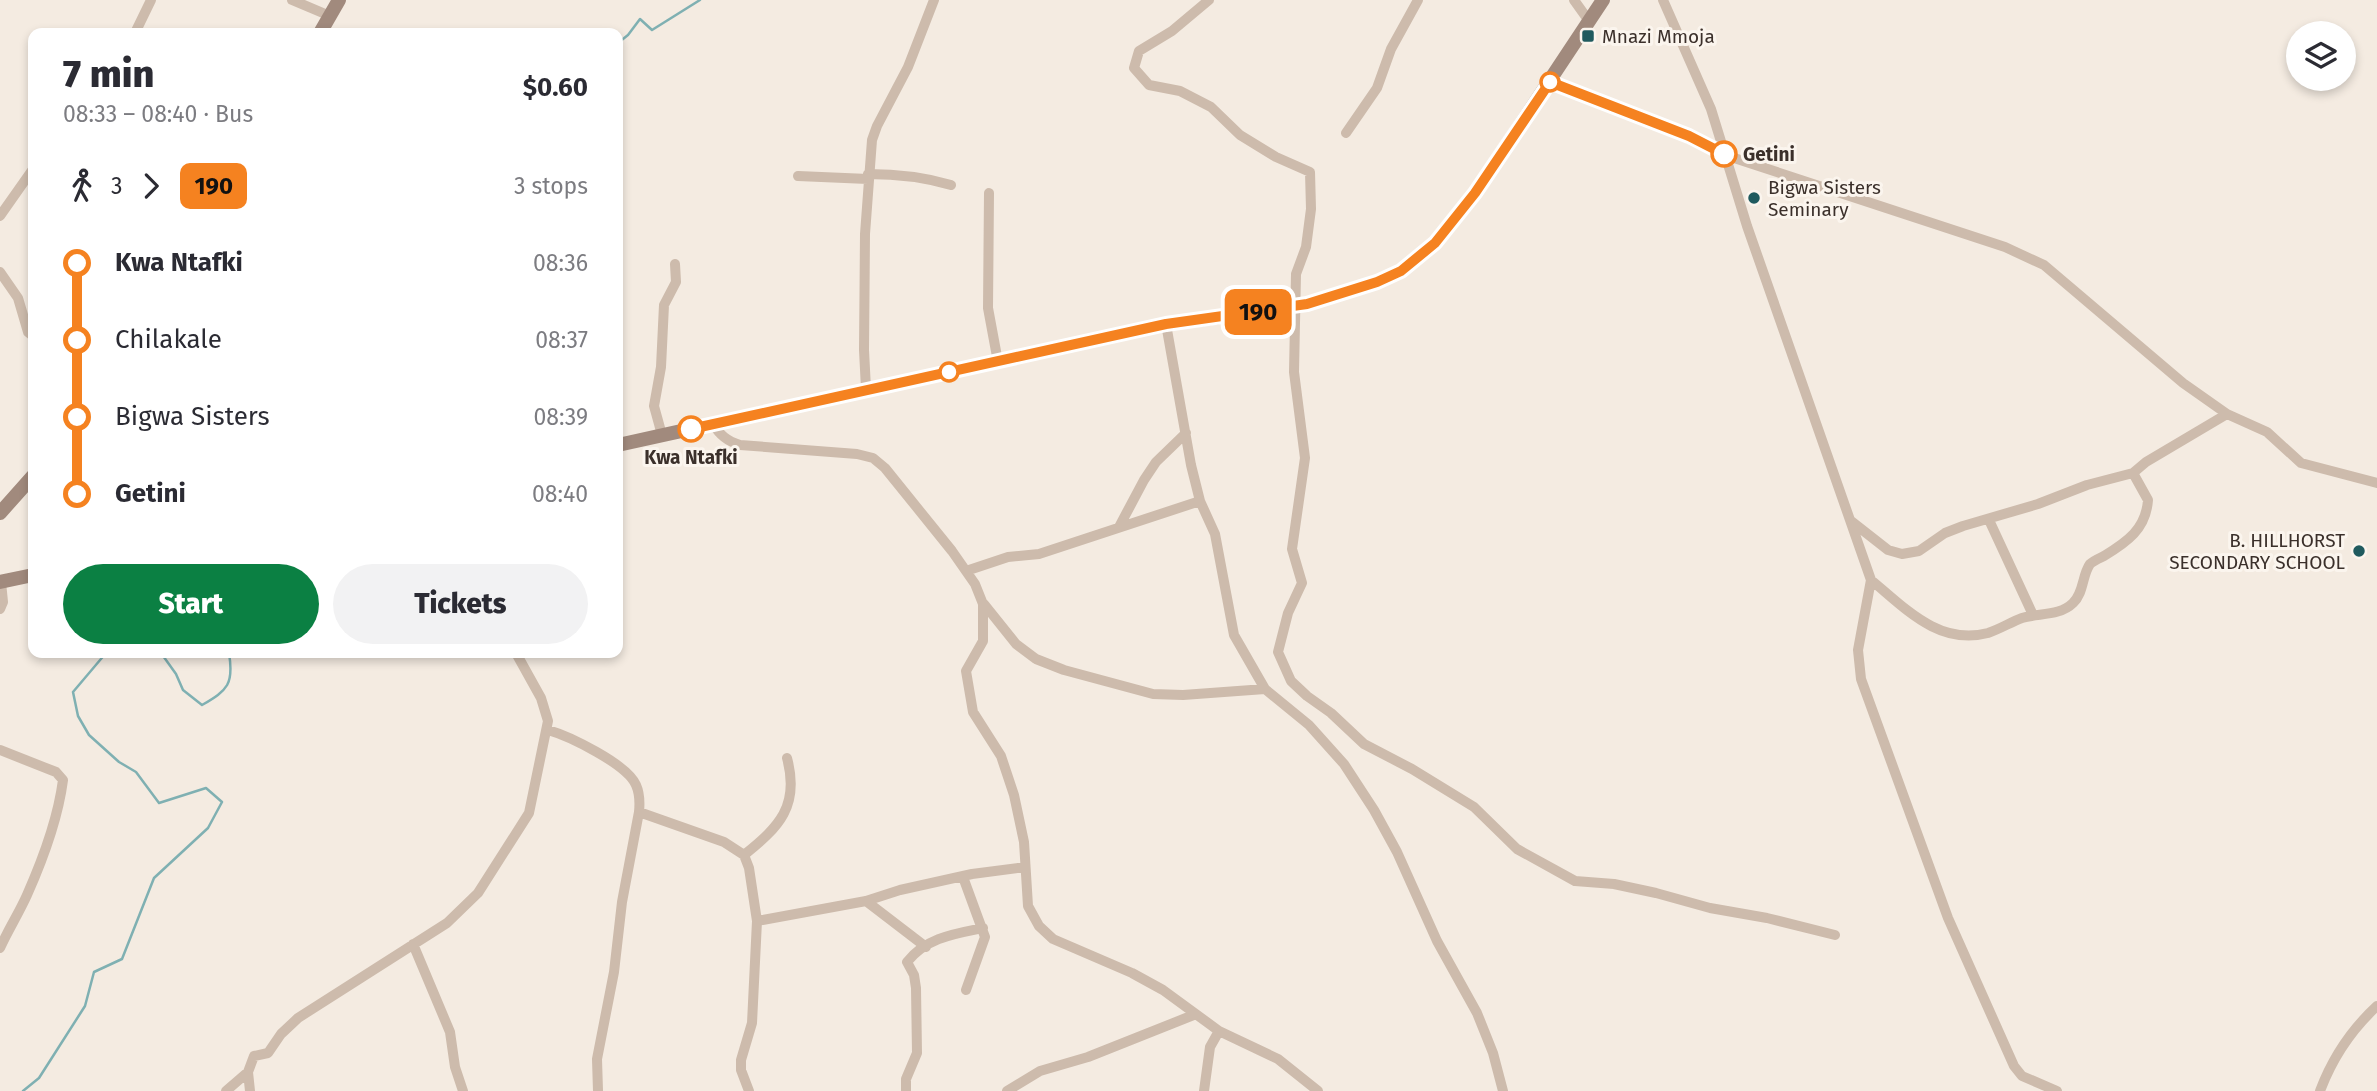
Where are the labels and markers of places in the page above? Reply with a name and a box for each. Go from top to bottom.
place label: Mnazi Mmoja [1602,25,1715,48]
marker: Mnazi Mmoja [1580,28,1596,44]
unlabelled marker [1540,72,1560,92]
marker: Getini [1711,141,1737,167]
place label: Getini [1743,143,1795,166]
place label: Bigwa Sisters Seminary [1768,176,1881,221]
marker: Bigwa Sisters Seminary [1746,190,1762,206]
unlabelled marker [939,362,959,382]
marker: Kwa Ntafki [678,416,704,442]
place label: Kwa Ntafki [644,446,738,469]
place label: B. HILLHORST SECONDARY SCHOOL [2169,529,2346,574]
marker: B. HILLHORST SECONDARY SCHOOL [2351,543,2367,559]

